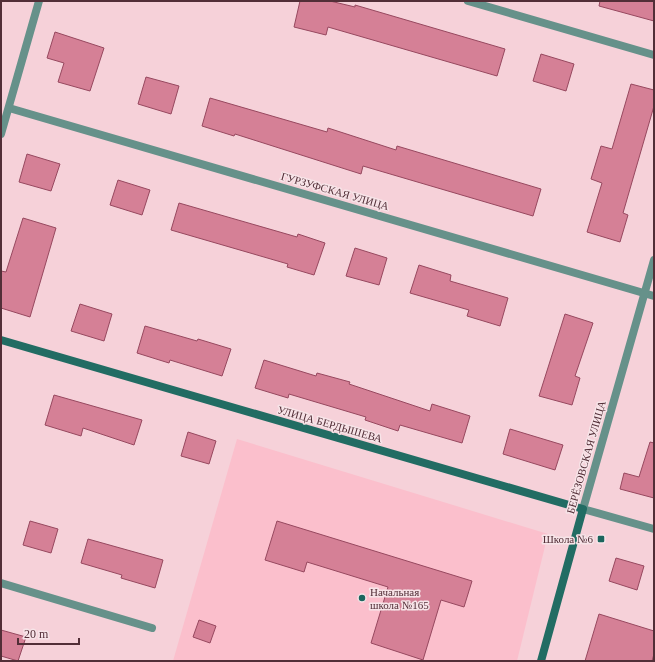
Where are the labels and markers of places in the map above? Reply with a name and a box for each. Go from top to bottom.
place label: Школа №6 [543,533,593,545]
marker: Школа №6 [596,534,606,544]
place label: Начальная школа №165 [370,586,429,611]
marker: Начальная школа №165 [357,593,367,603]

